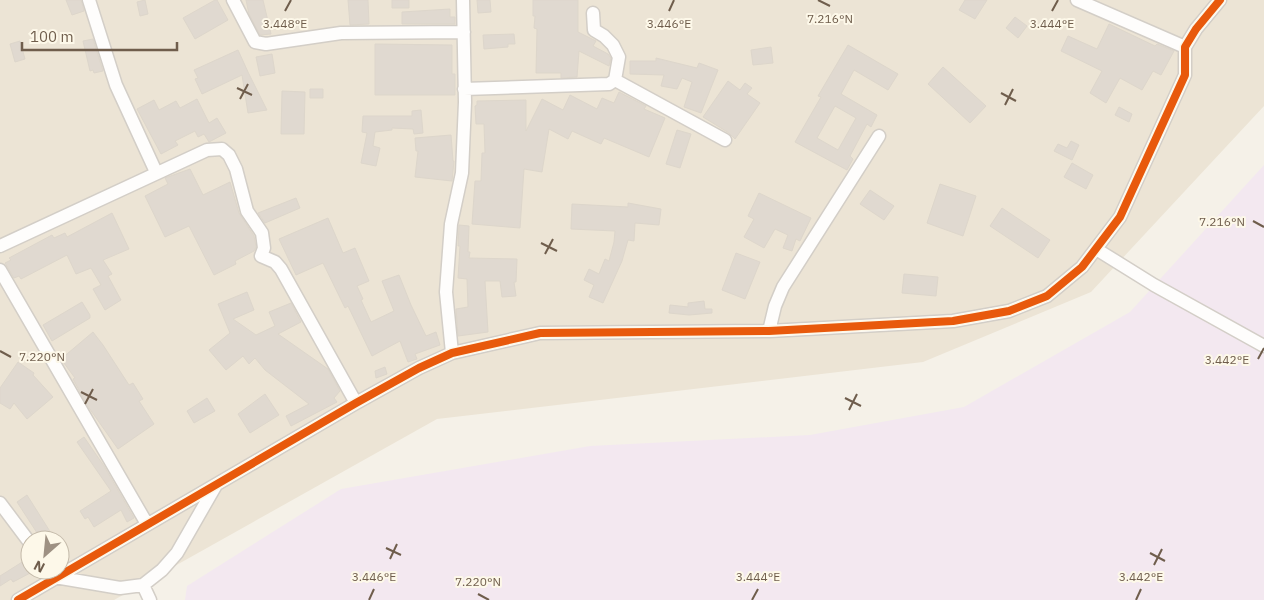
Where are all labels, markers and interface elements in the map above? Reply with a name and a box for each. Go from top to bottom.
text: 7.216°N [807,11,853,26]
text: 3.448°E [263,16,307,31]
text: 3.446°E [647,16,691,31]
text: 3.444°E [1030,16,1074,31]
scale bar [22,20,178,52]
text: 100 m [30,27,74,46]
text: 7.216°N [1199,214,1245,229]
text: 7.220°N [19,349,65,364]
text: 3.442°E [1205,352,1249,367]
north arrow [20,530,70,580]
text: N [30,556,48,577]
text: 3.446°E [352,569,396,584]
text: 3.444°E [736,569,780,584]
text: 3.442°E [1119,569,1163,584]
text: 7.220°N [455,574,501,589]

